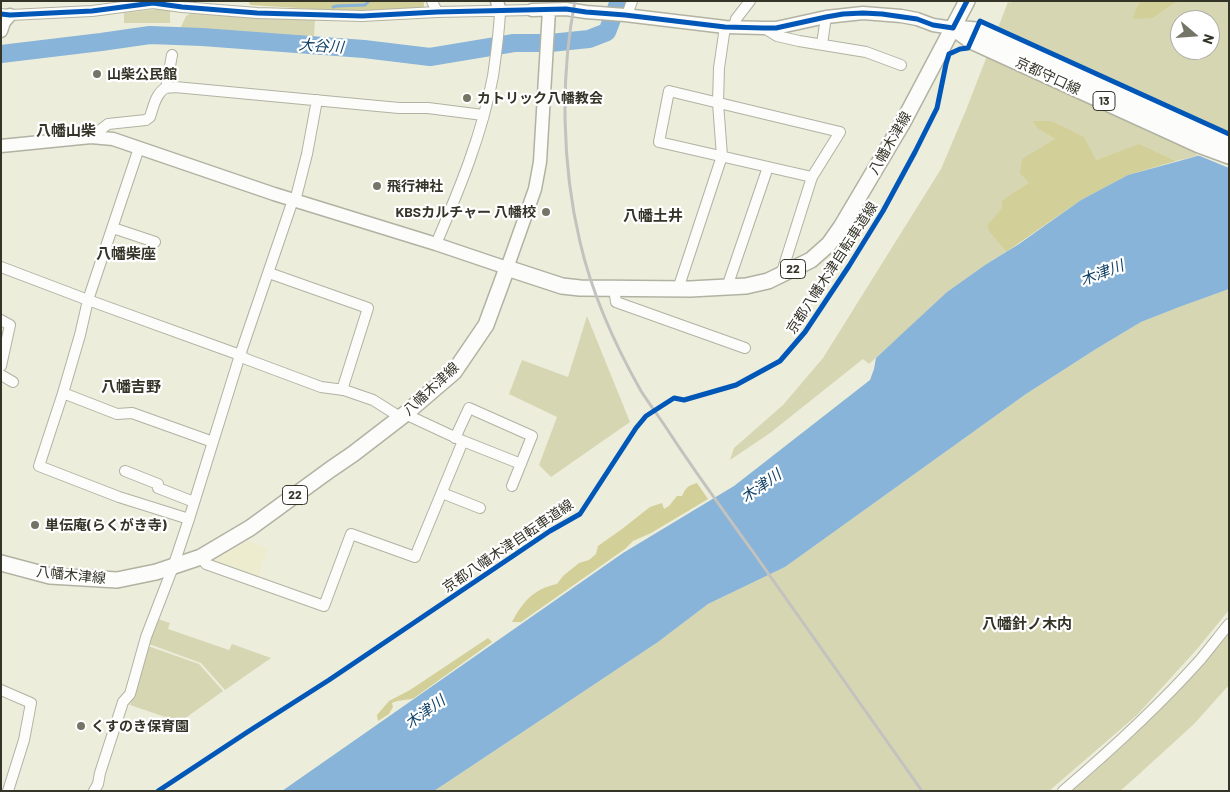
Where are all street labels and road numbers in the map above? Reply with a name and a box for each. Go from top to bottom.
street label: 京都守口線 [1013,54,1083,98]
road number: 13 [1093,92,1115,110]
street label: 八幡木津線 [865,108,915,178]
street label: 京都八幡木津自転車道線 [783,199,881,337]
road number: 22 [780,260,806,278]
street label: 八幡木津線 [400,359,462,419]
road number: 22 [282,486,308,504]
street label: 京都八幡木津自転車道線 [439,496,577,596]
street label: 八幡木津線 [35,563,107,587]

